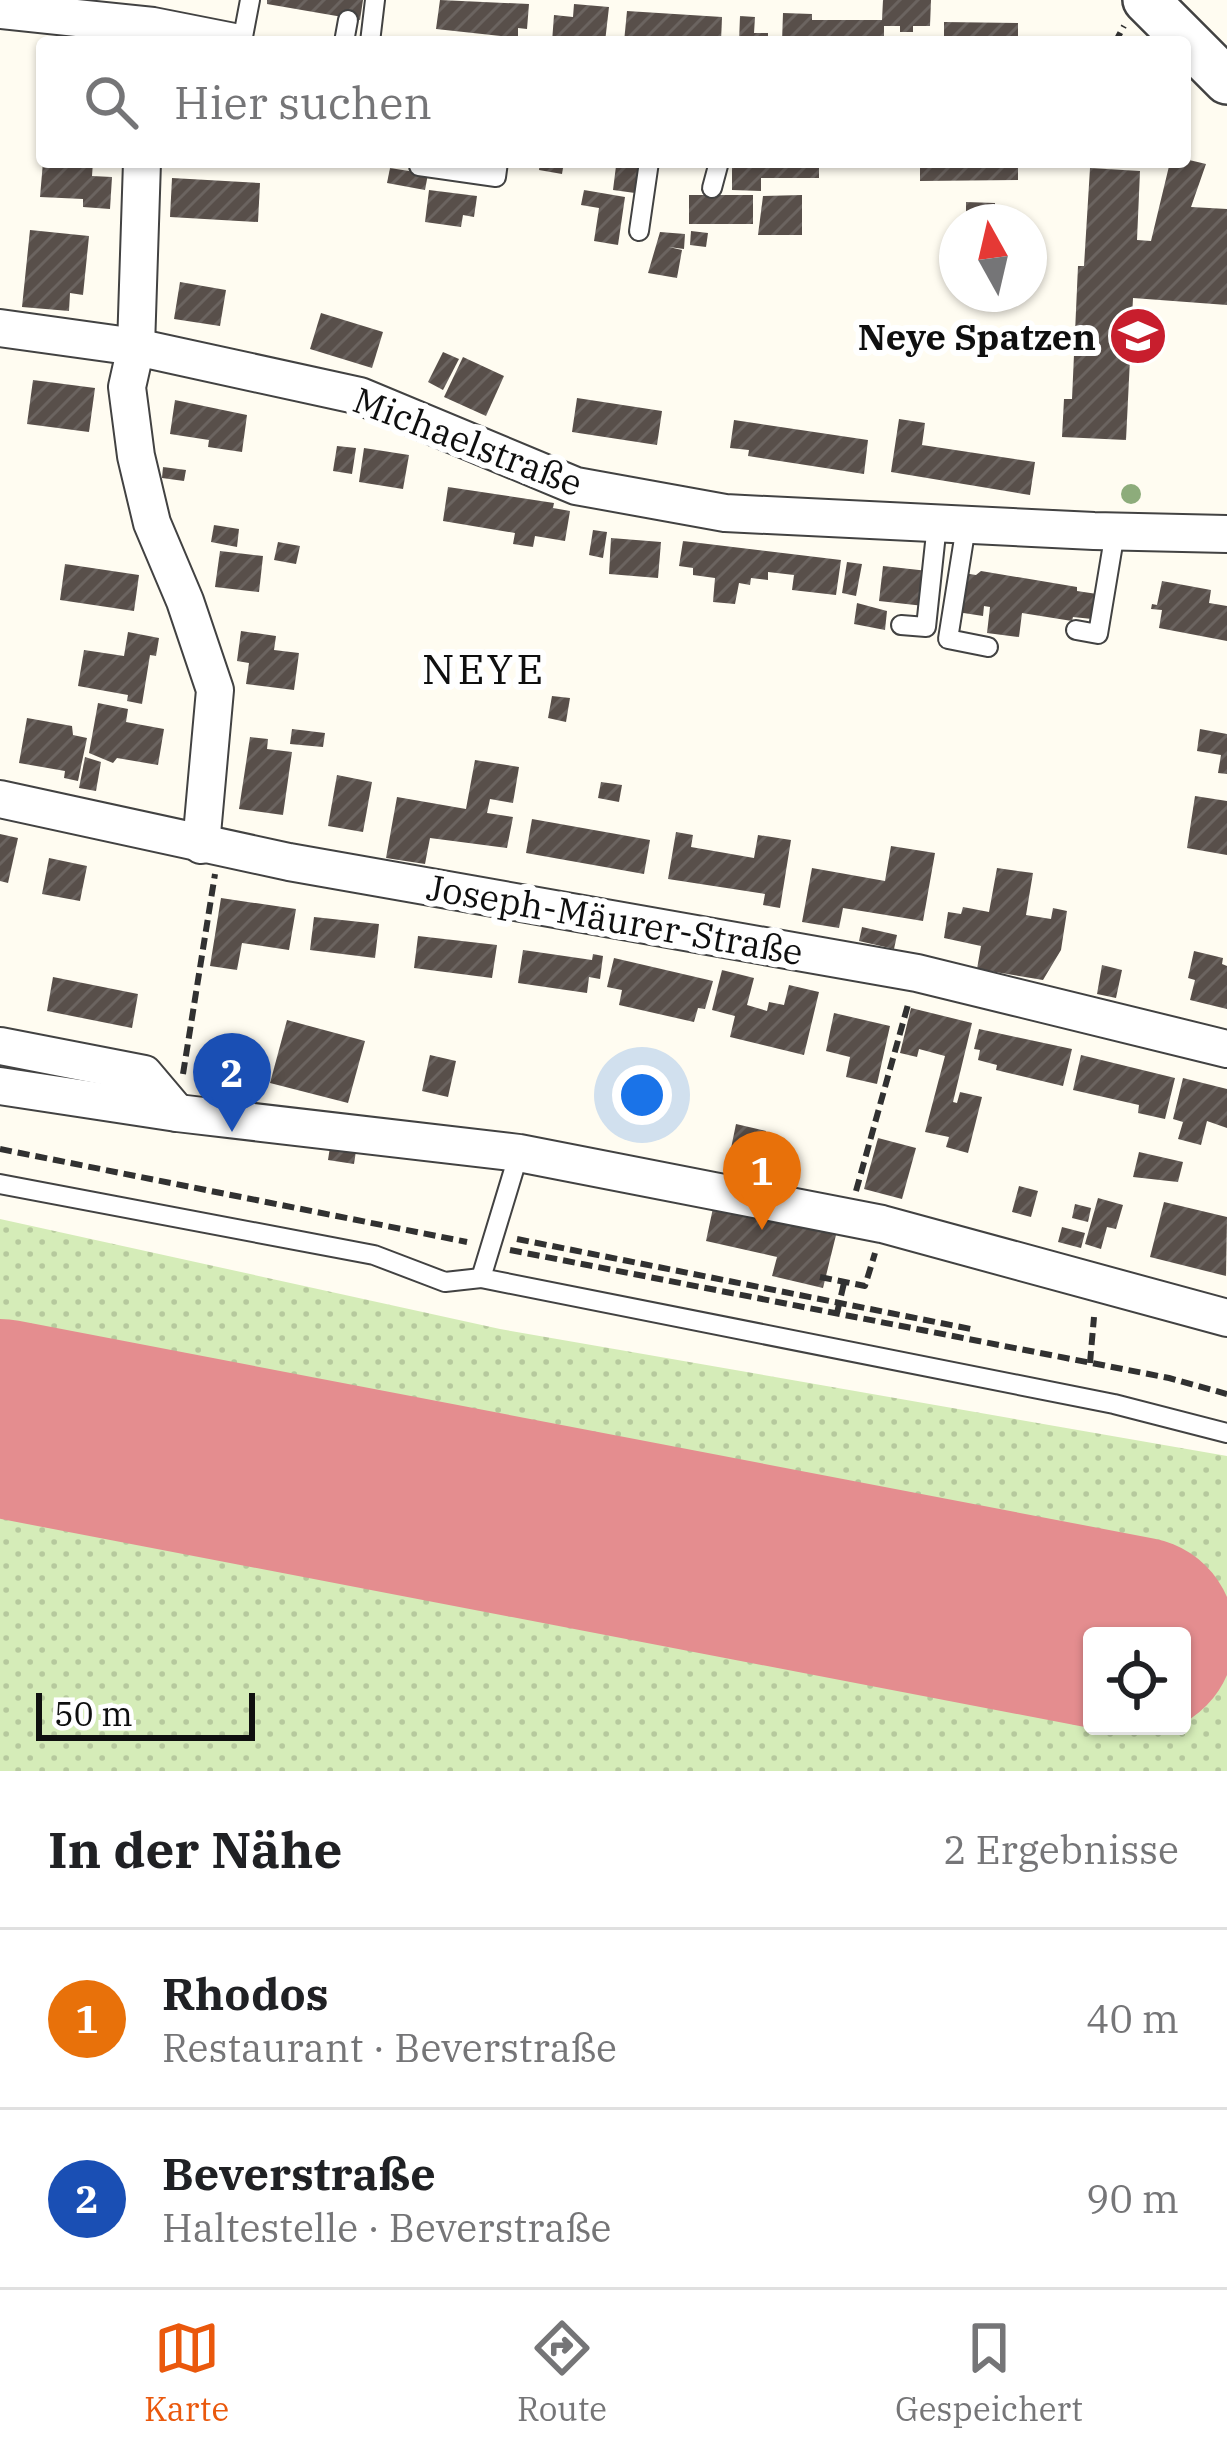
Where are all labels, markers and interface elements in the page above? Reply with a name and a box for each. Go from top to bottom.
search box [36,36,1191,168]
icon: search [78,69,144,135]
text: Hier suchen [174,73,432,131]
north arrow [939,204,1047,312]
school or university icon: Neye Spatzen [1107,305,1169,367]
place label: Neye Spatzen [858,313,1096,360]
street label: Michaelstraße [347,376,589,506]
district label: NEYE [422,641,546,696]
street label: Joseph-Mäurer-Straße [423,863,807,975]
pin: 2 [193,1033,271,1132]
your location [612,1065,672,1125]
pin: 1 [723,1131,801,1230]
map controls [1083,1627,1191,1735]
button: locate [1083,1627,1191,1735]
scale bar [36,1687,255,1740]
text: 50 m [54,1692,133,1735]
text: In der Nähe [48,1816,342,1882]
text: 2 Ergebnisse [943,1824,1179,1875]
text: Rhodos [162,1964,329,2022]
text: 1 [75,1993,99,2044]
text: 40 m [1086,1993,1179,2044]
text: Restaurant · Beverstraße [162,2022,617,2073]
text: Beverstraße [162,2144,436,2202]
text: 2 [75,2173,99,2224]
text: 90 m [1086,2173,1179,2224]
text: Haltestelle · Beverstraße [162,2202,611,2253]
tab: Karte [144,2315,229,2430]
tab: Route [517,2315,607,2430]
tab: Gespeichert [895,2315,1083,2430]

